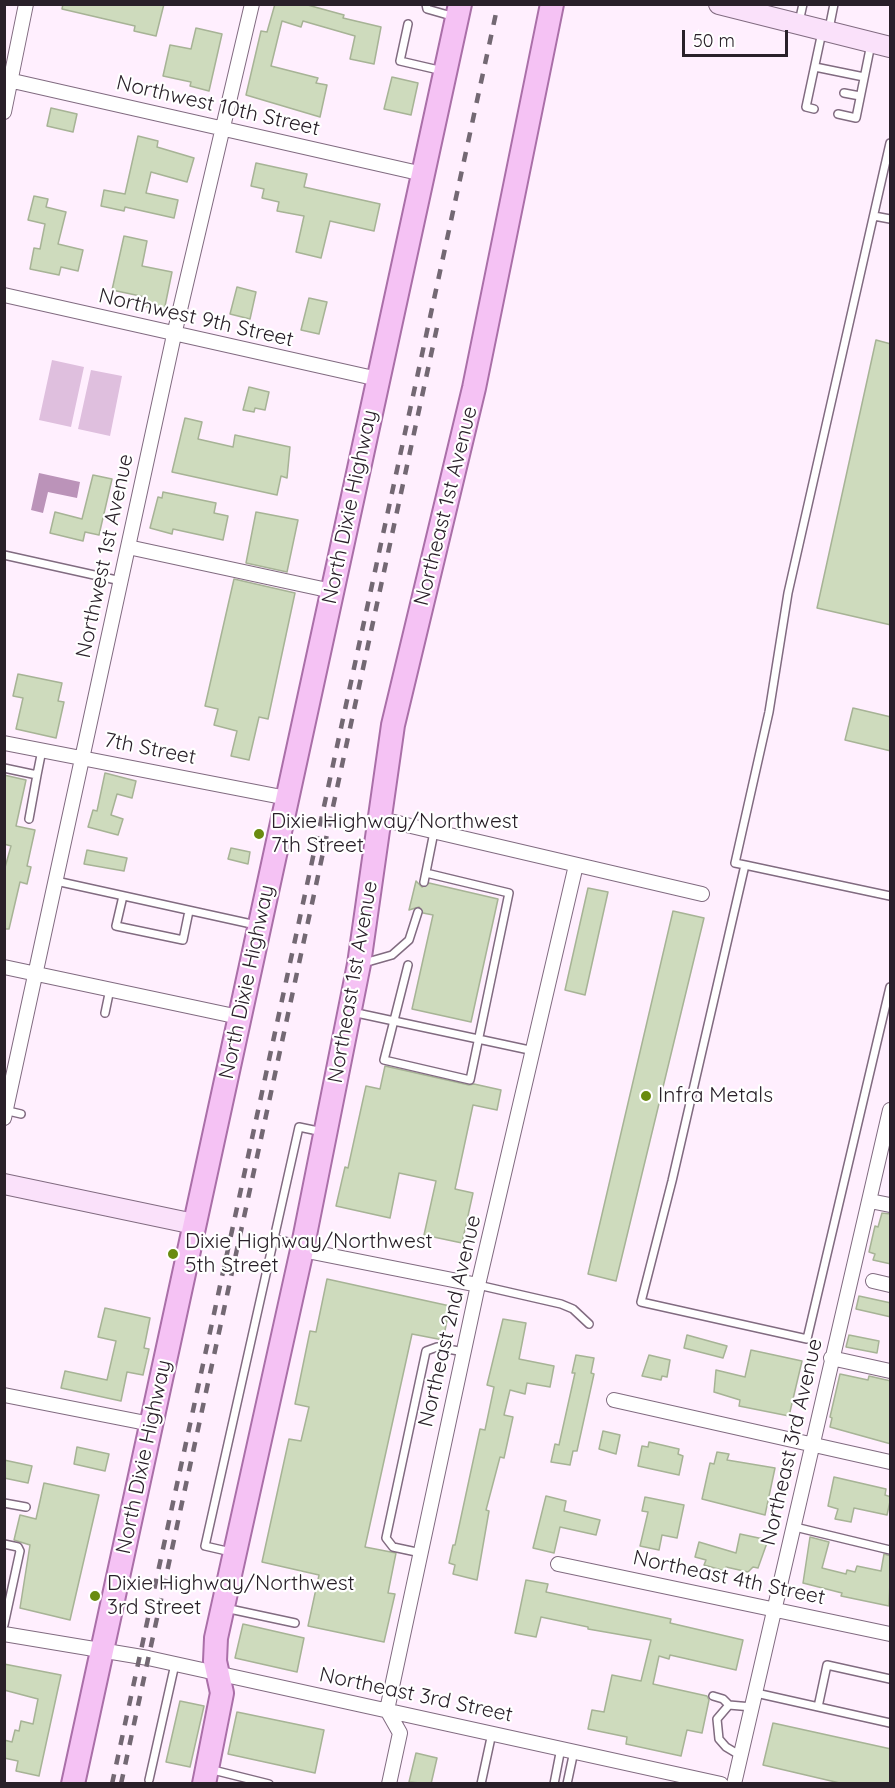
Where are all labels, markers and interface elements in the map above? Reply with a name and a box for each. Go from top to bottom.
scale bar [685,18,792,56]
text: 50 m [693,29,735,52]
street label: Northwest 10th Street [114,70,322,142]
street label: Northwest 9th Street [96,283,296,353]
street label: Northeast 1st Avenue [409,404,483,608]
street label: North Dixie Highway [317,408,383,606]
street label: Northwest 1st Avenue [71,452,139,660]
street label: 7th Street [102,728,198,770]
place label: Dixie Highway/Northwest 7th Street [271,809,519,859]
marker: Dixie Highway/Northwest 7th Street [252,827,266,841]
street label: Northeast 1st Avenue [323,879,383,1085]
street label: North Dixie Highway [214,883,280,1081]
place label: Infra Metals [658,1083,773,1109]
marker: Infra Metals [639,1089,653,1103]
street label: Northeast 2nd Avenue [413,1213,487,1429]
place label: Dixie Highway/Northwest 5th Street [185,1229,433,1279]
marker: Dixie Highway/Northwest 5th Street [166,1247,180,1261]
street label: Northeast 3rd Avenue [756,1336,828,1548]
street label: North Dixie Highway [111,1358,177,1556]
street label: Northeast 4th Street [631,1545,827,1611]
place label: Dixie Highway/Northwest 3rd Street [107,1571,355,1621]
marker: Dixie Highway/Northwest 3rd Street [88,1589,102,1603]
street label: Northeast 3rd Street [317,1662,515,1728]

